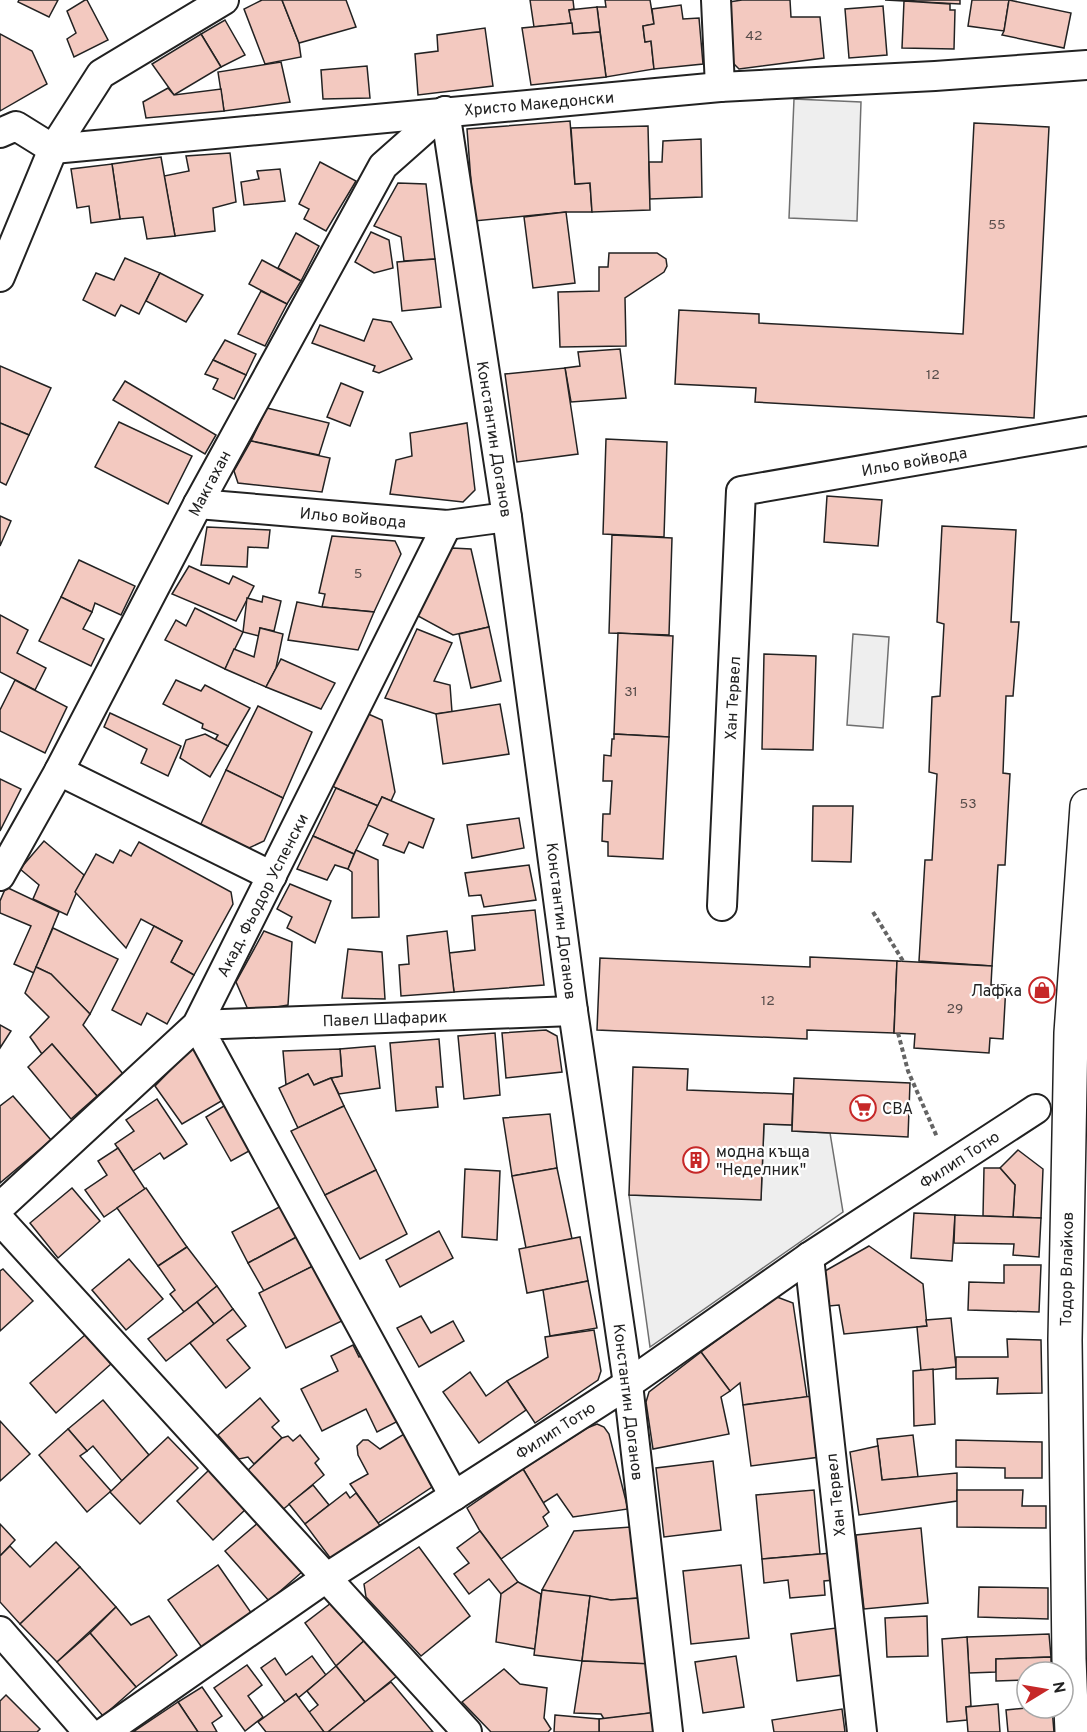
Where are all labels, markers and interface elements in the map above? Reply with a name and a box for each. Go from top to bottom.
house number: 42 [745,28,763,45]
street label: Христо Македонски [463,88,615,122]
house number: 55 [988,217,1006,234]
street label: Константин Доганов [471,360,515,519]
house number: 12 [926,367,940,384]
street label: Ильо войвода [860,444,969,482]
street label: Макгахан [185,448,236,520]
street label: Ильо войвода [299,504,407,534]
house number: 5 [354,566,362,583]
street label: Хан Тервел [722,656,746,740]
house number: 31 [624,684,638,701]
house number: 53 [959,796,977,813]
street label: Акад. Фьодор Успенски [214,811,314,981]
street label: Константин Доганов [540,842,580,1001]
shop icon: Лафка [1027,975,1057,1005]
place label: Лафка [971,982,1022,1002]
house number: 12 [761,993,775,1010]
house number: 29 [947,1001,963,1018]
street label: Павел Шафарик [322,1008,448,1032]
supermarket icon: CBA [848,1093,878,1123]
place label: CBA [882,1100,913,1120]
street label: Филип Тотю [916,1127,1004,1194]
place label: модна къща "Неделник" [716,1143,810,1181]
building icon: модна къща "Неделник" [681,1145,711,1175]
street label: Тодор Влайков [1057,1212,1079,1327]
street label: Константин Доганов [607,1323,647,1482]
street label: Филип Тотю [512,1398,600,1465]
street label: Хан Тервел [823,1452,851,1538]
north arrow [1015,1660,1075,1720]
text: N [1047,1680,1069,1695]

